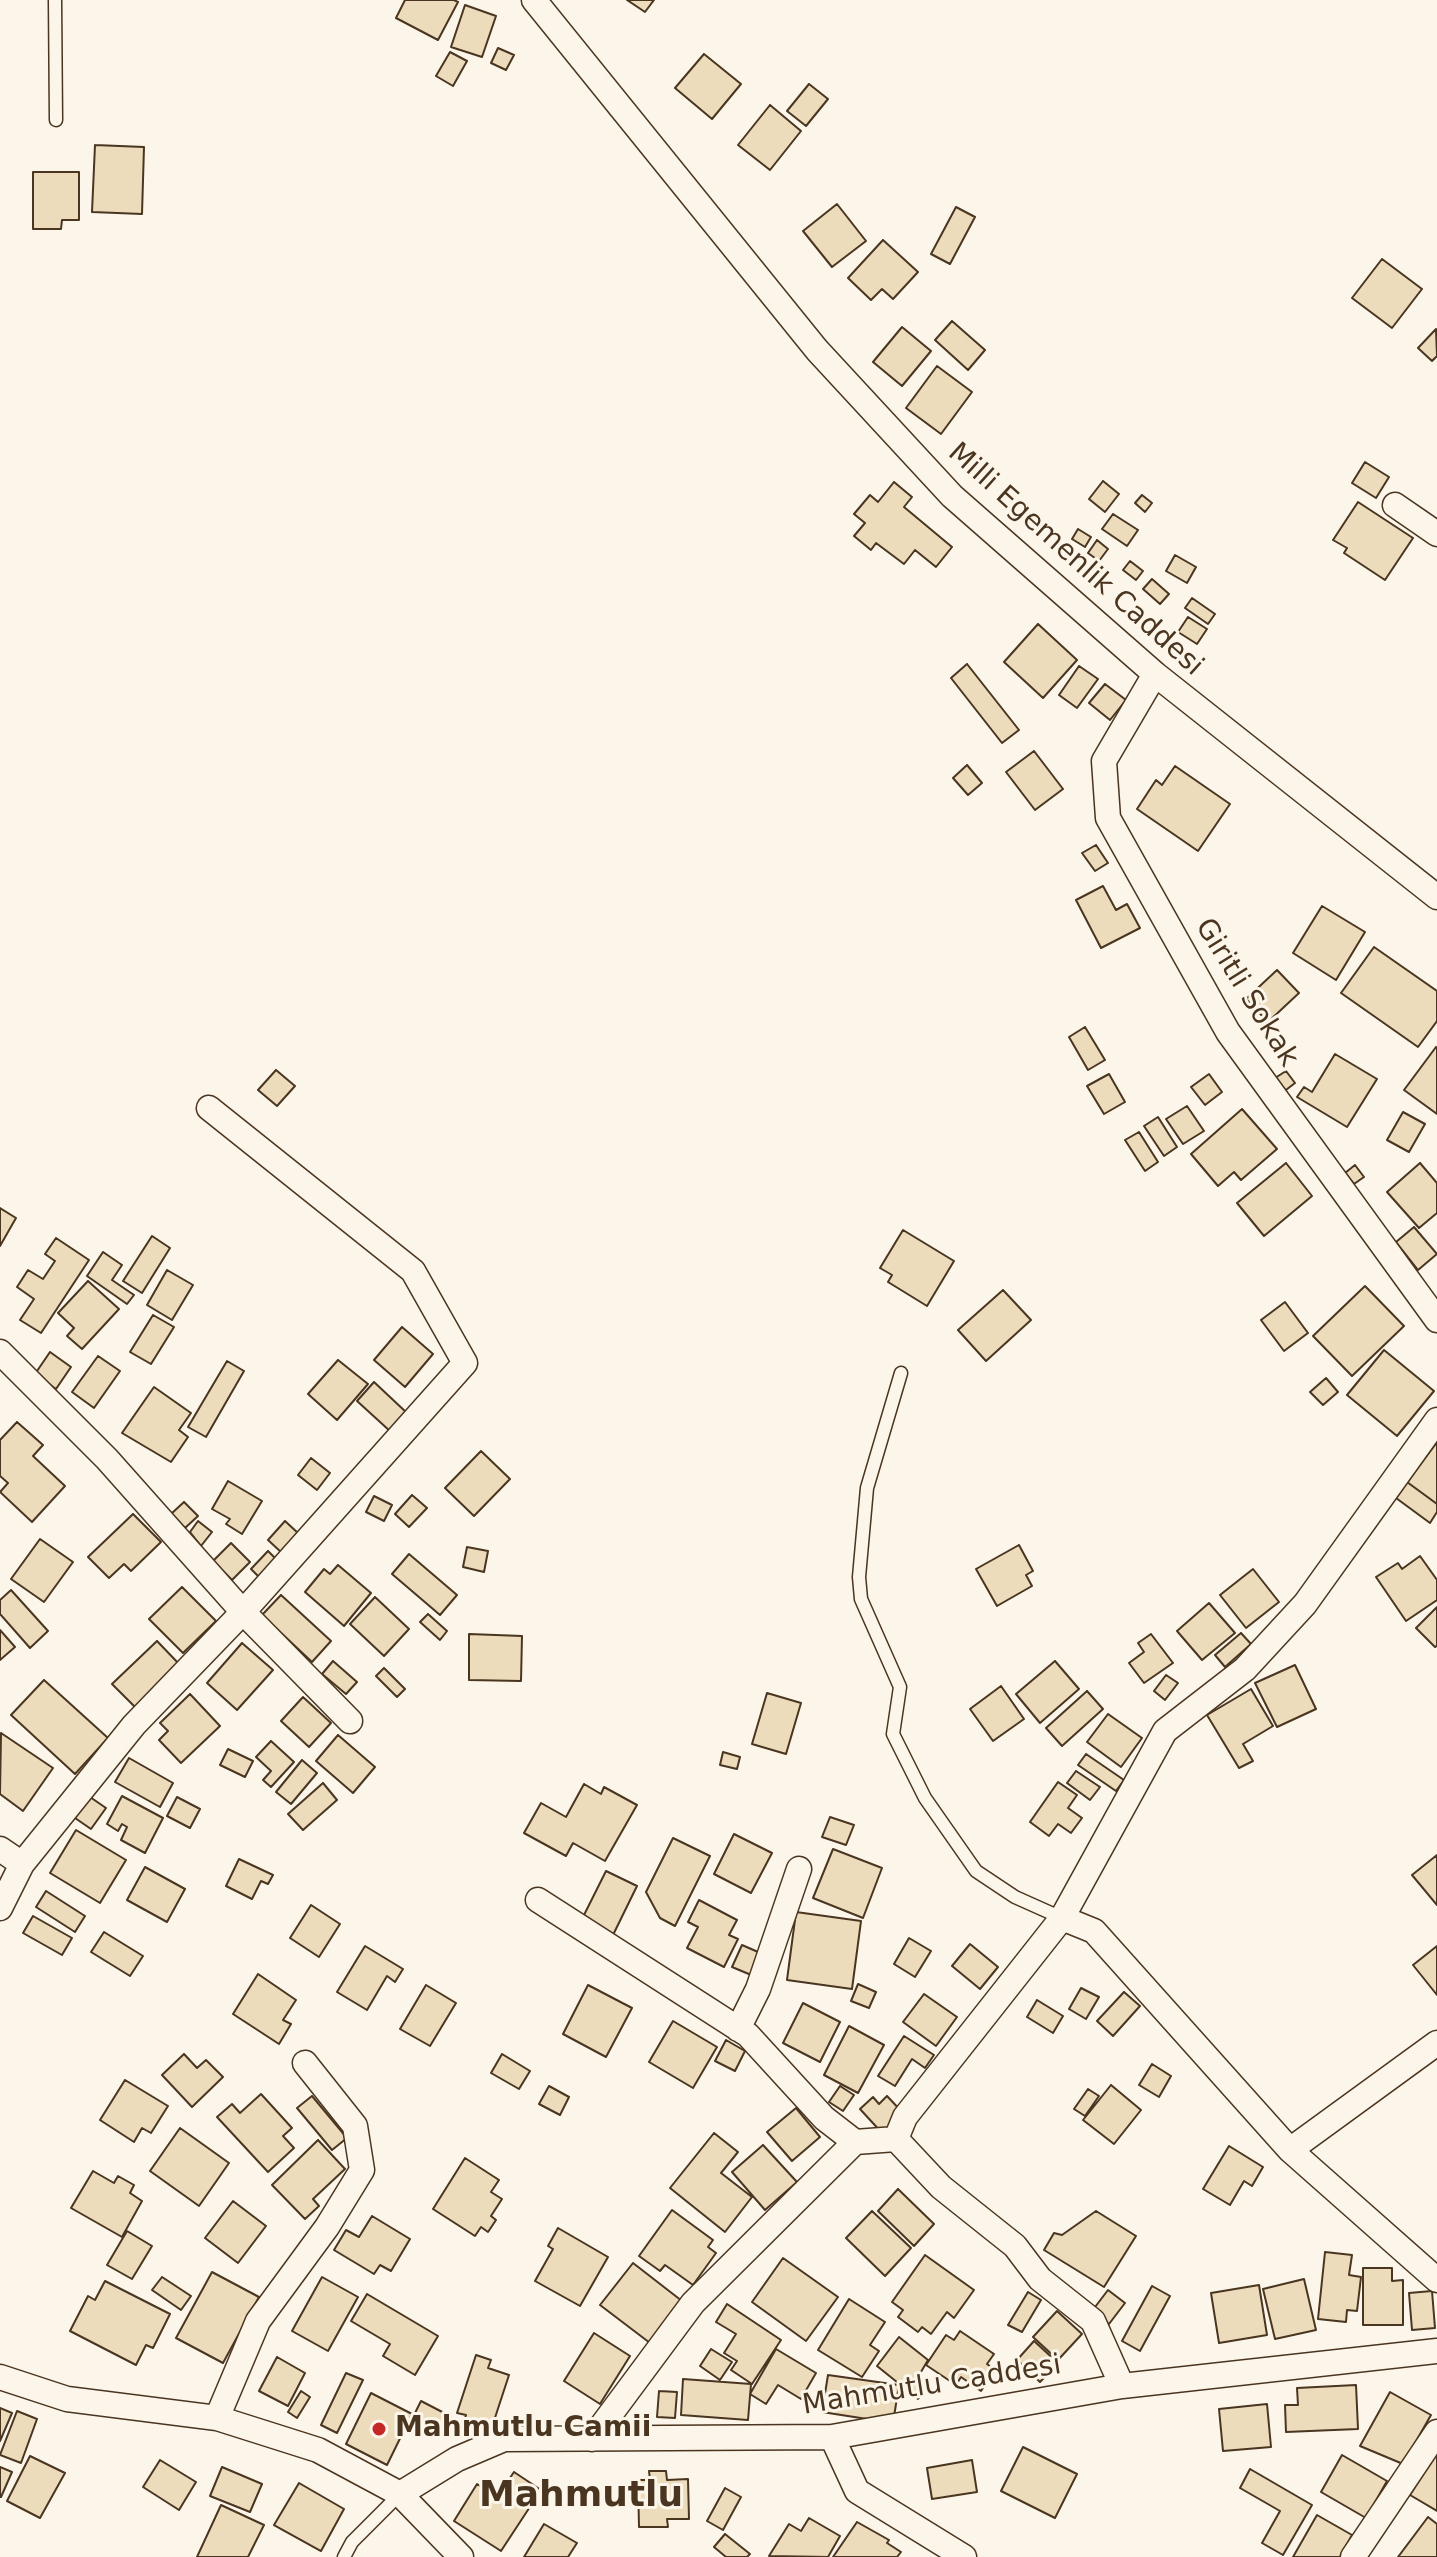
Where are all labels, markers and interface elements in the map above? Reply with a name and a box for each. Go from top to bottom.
street label: Milli Egemenlik Caddesi [941,437,1209,683]
street label: Giritli Sokak [1187,913,1305,1073]
street label: Mahmutlu Caddesi [800,2349,1064,2423]
place label: Mahmutlu Camii [395,2412,651,2446]
marker: Mahmutlu Camii [370,2420,388,2438]
district label: Mahmutlu [479,2475,683,2519]

